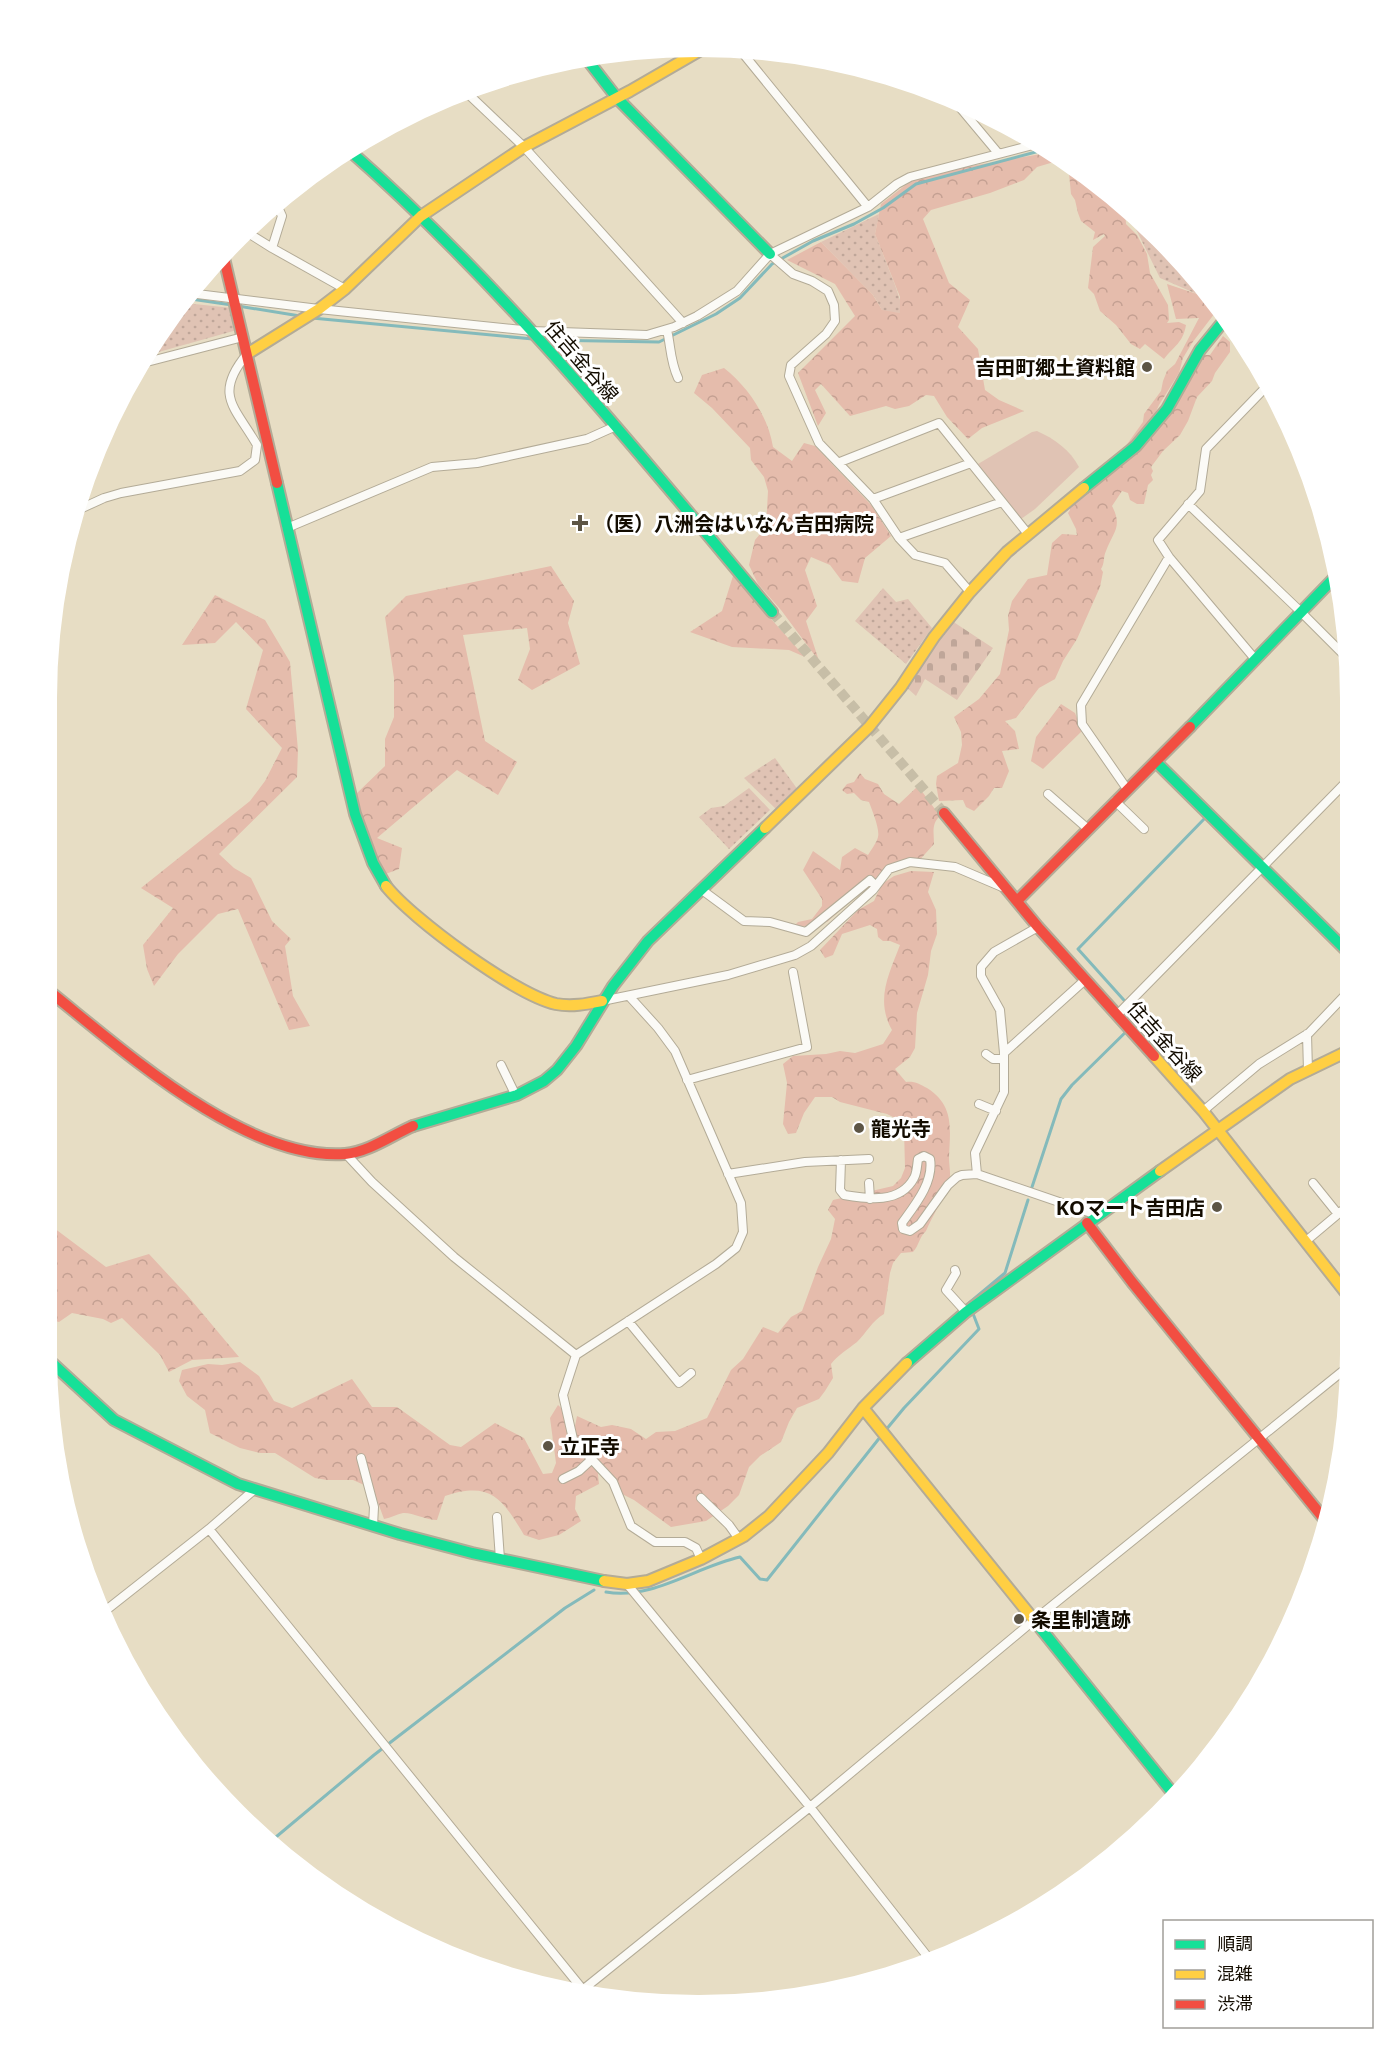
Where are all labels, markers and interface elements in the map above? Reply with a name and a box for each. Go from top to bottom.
street label: 住吉金谷線 [539,314,625,408]
place label: 吉田町郷土資料館 [975,354,1135,381]
marker: 吉田町郷土資料館 [1140,360,1154,374]
place label: （医）八洲会はいなん吉田病院 [594,510,874,537]
marker: （医）八洲会はいなん吉田病院 [571,514,589,532]
street label: 住吉金谷線 [1122,995,1208,1087]
place label: 龍光寺 [871,1115,931,1142]
marker: 龍光寺 [852,1121,866,1135]
place label: KOマート吉田店 [1056,1194,1205,1221]
marker: KOマート吉田店 [1210,1200,1224,1214]
place label: 立正寺 [560,1433,620,1460]
marker: 立正寺 [541,1439,555,1453]
place label: 条里制遺跡 [1031,1606,1131,1633]
marker: 条里制遺跡 [1012,1612,1026,1626]
legend [1163,1920,1373,2028]
text: 順調 [1217,1931,1253,1955]
text: 混雑 [1217,1961,1253,1985]
text: 渋滞 [1217,1991,1253,2015]

